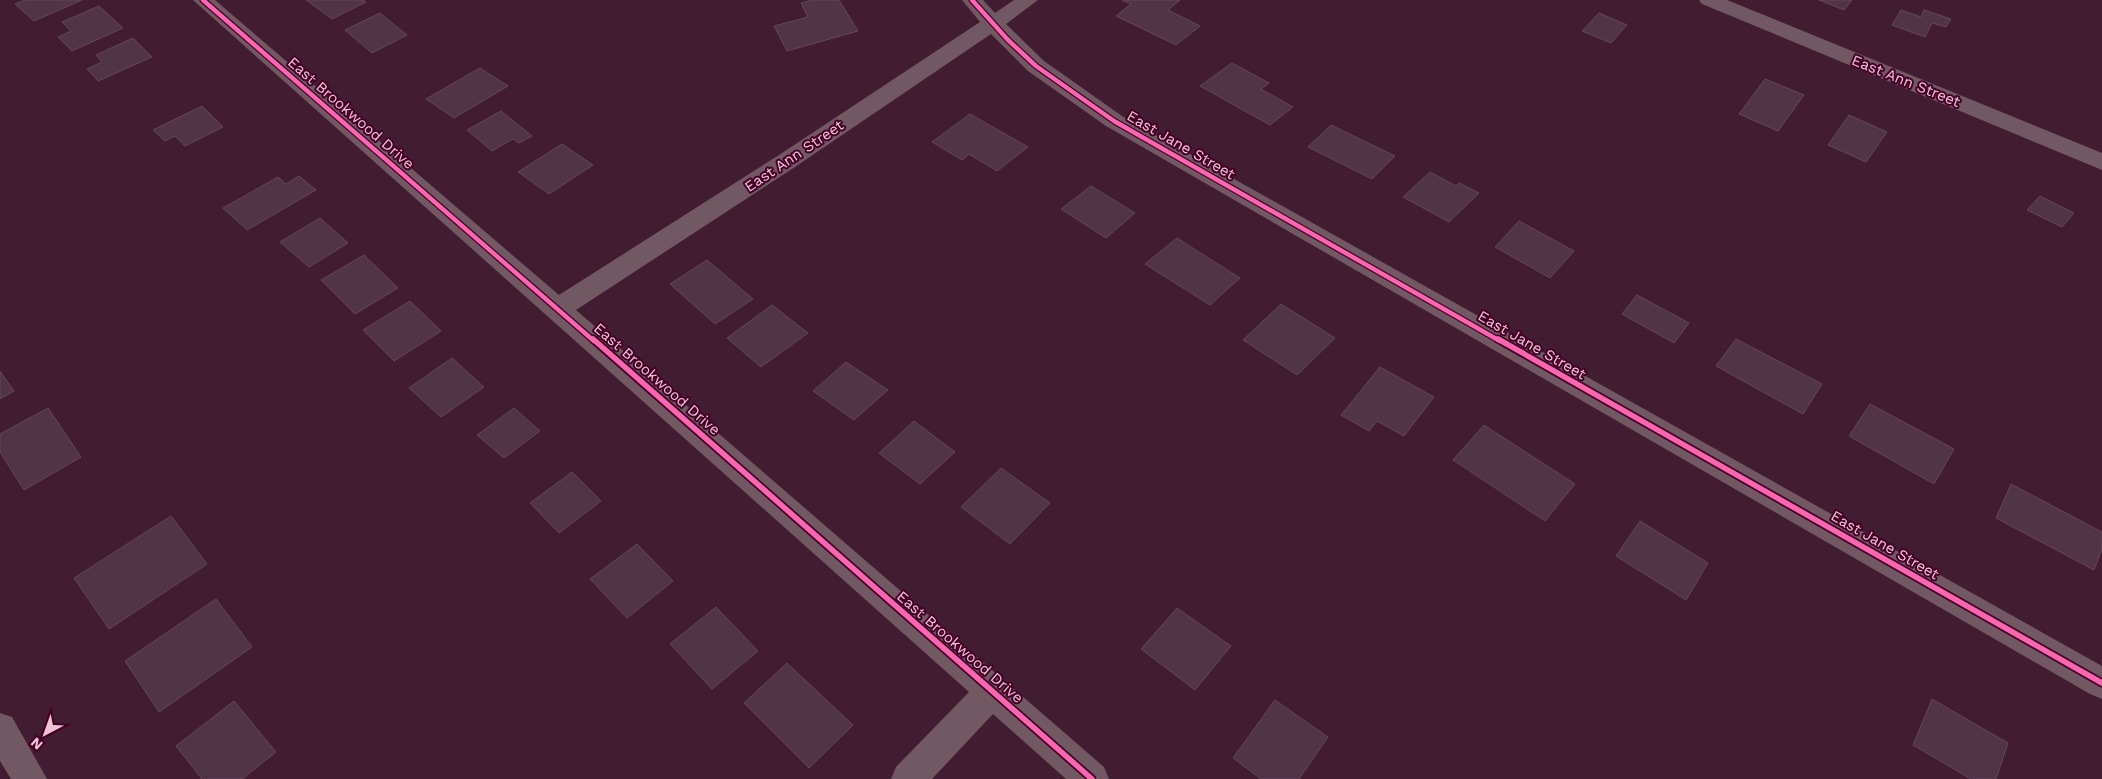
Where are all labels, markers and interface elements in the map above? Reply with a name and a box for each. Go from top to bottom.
street label: East Ann Street [1849,51,1964,111]
street label: East Brookwood Drive [284,53,418,173]
street label: East Jane Street [1124,107,1239,184]
street label: East Ann Street [741,116,847,196]
street label: East Jane Street [1475,307,1590,384]
street label: East Brookwood Drive [590,319,724,439]
street label: East Jane Street [1828,507,1943,584]
street label: East Brookwood Drive [893,587,1027,707]
north arrow [20,709,70,759]
text: N [27,734,46,753]

